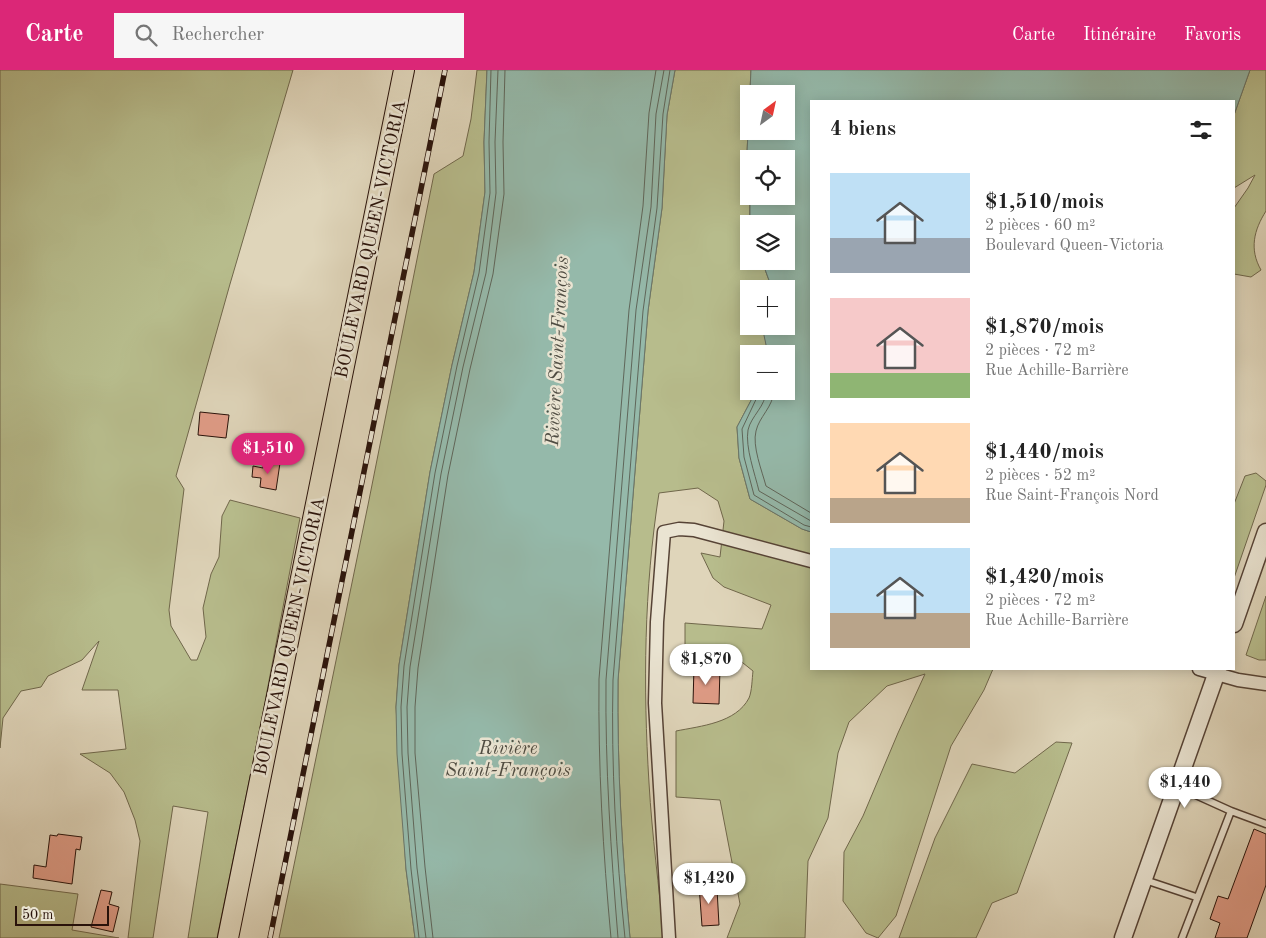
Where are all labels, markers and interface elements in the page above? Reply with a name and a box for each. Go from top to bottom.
search box [114,13,464,58]
icon: search [132,21,160,49]
text: Carte [25,23,84,47]
text: Rechercher [172,26,264,45]
text: Carte [1012,26,1055,44]
text: Itinéraire [1083,26,1156,44]
text: Favoris [1184,26,1241,44]
north arrow [740,85,795,140]
map controls [740,85,795,400]
street label: BOULEVARD QUEEN-VICTORIA [333,98,409,380]
icon: filters [1187,116,1215,144]
text: 4 biens [830,119,896,140]
button: locate [740,150,795,205]
text: $1,510/mois [985,192,1104,213]
icon: home [870,193,930,253]
button: layers [740,215,795,270]
text: 2 pièces · 60 m² [985,218,1095,234]
text: Boulevard Queen-Victoria [985,238,1164,254]
water label: Rivière Saint-François [544,256,573,448]
button: + [740,280,795,335]
text: $1,870/mois [985,317,1104,338]
icon: home [870,318,930,378]
text: 2 pièces · 72 m² [985,343,1095,359]
button: − [740,345,795,400]
text: Rue Achille-Barrière [985,363,1129,379]
pin: $1,510 [227,432,309,475]
text: $1,510 [243,441,293,457]
text: $1,440/mois [985,442,1104,463]
icon: home [870,443,930,503]
text: 2 pièces · 52 m² [985,468,1095,484]
text: Rue Saint-François Nord [985,488,1159,504]
street label: BOULEVARD QUEEN-VICTORIA [252,495,328,777]
text: $1,420/mois [985,567,1104,588]
icon: home [870,568,930,628]
text: 2 pièces · 72 m² [985,593,1095,609]
text: Rue Achille-Barrière [985,613,1129,629]
pin: $1,870 [665,644,747,686]
text: $1,870 [681,652,731,668]
water label: Rivière Saint-François [445,740,571,781]
pin: $1,440 [1144,766,1226,809]
text: $1,440 [1160,775,1210,791]
pin: $1,420 [668,862,750,905]
text: $1,420 [684,871,734,887]
scale bar [15,903,109,926]
text: 50 m [22,908,53,922]

